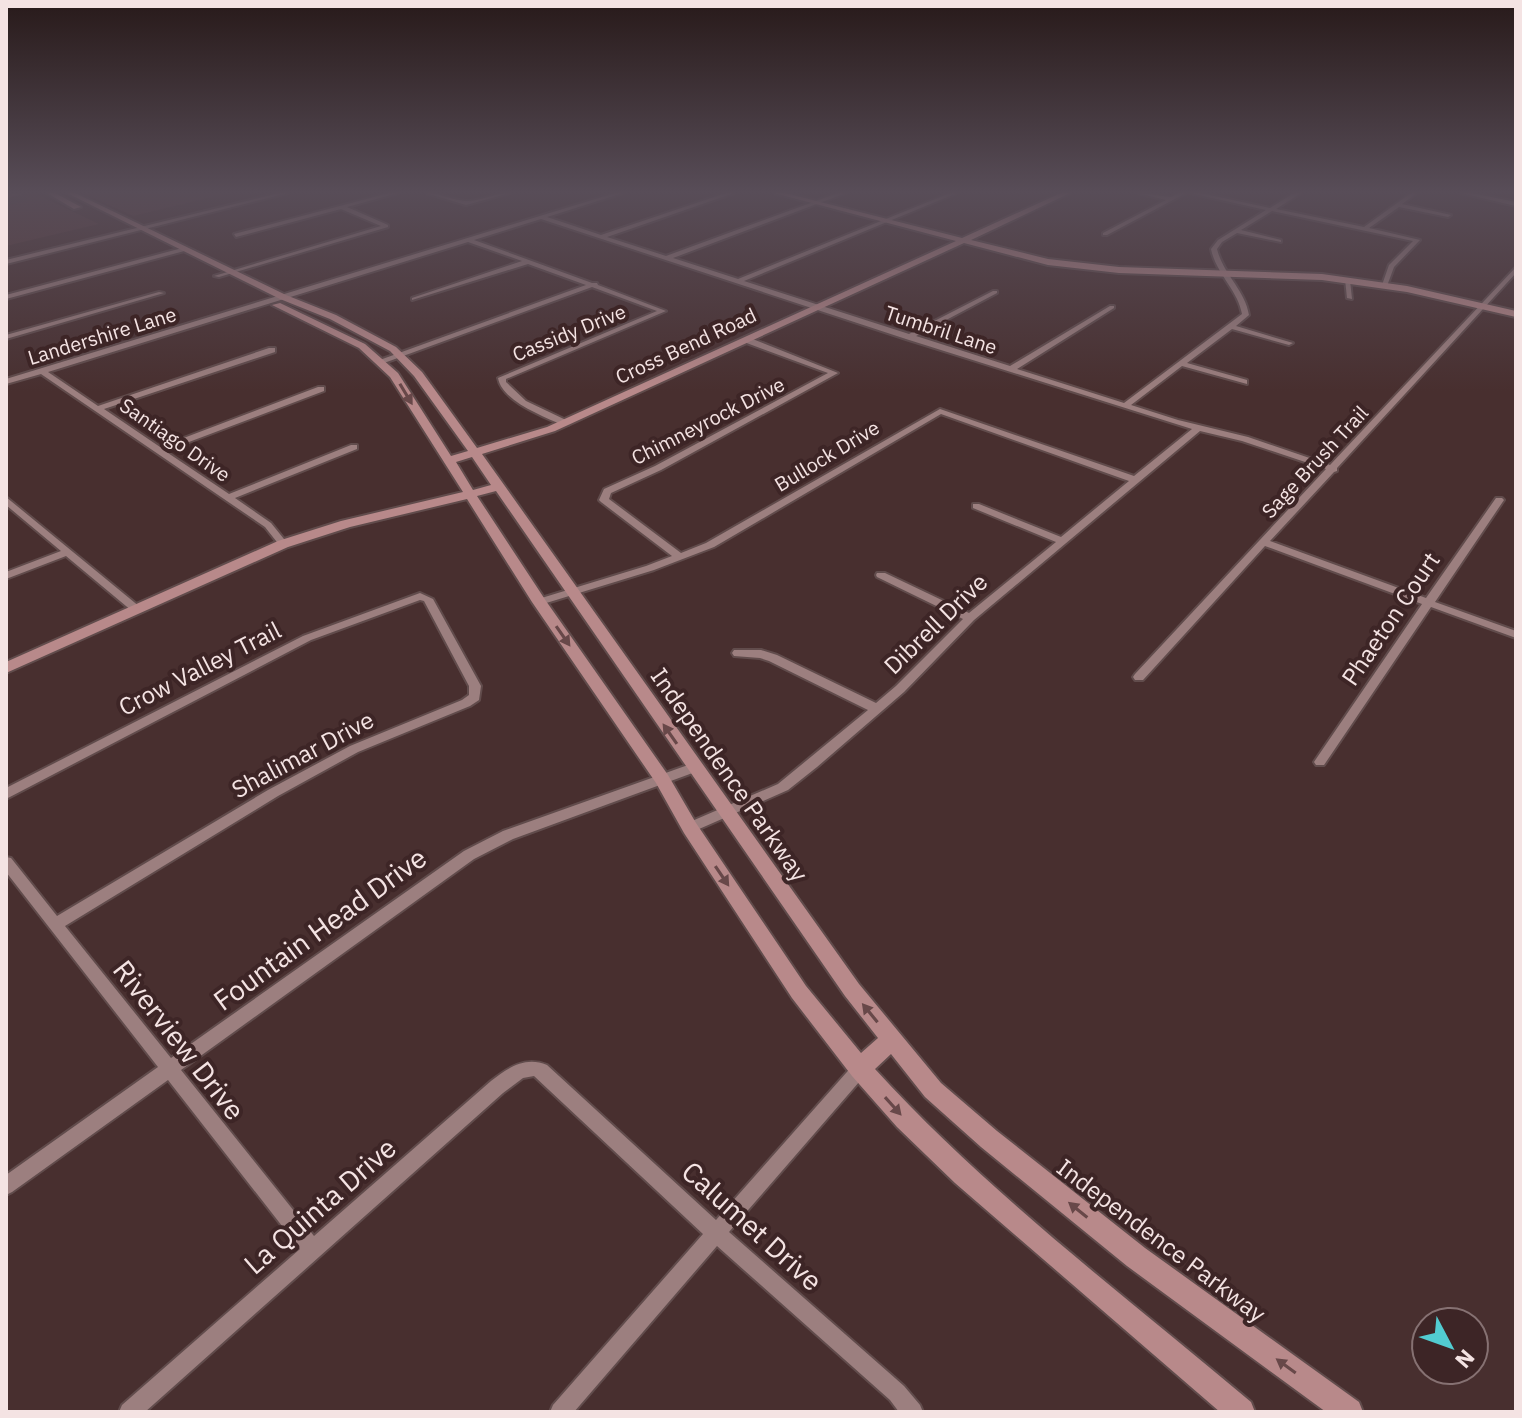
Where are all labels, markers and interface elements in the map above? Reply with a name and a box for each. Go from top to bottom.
street label: Cassidy Drive [508,298,630,368]
street label: Tumbril Lane [882,299,1001,360]
street label: Landershire Lane [24,300,179,371]
street label: Cross Bend Road [611,301,761,390]
street label: Chimneyrock Drive [627,370,789,471]
one-way arrow [399,383,413,405]
street label: Santiago Drive [115,391,236,488]
street label: Sage Brush Trail [1255,399,1374,524]
street label: Bullock Drive [769,414,884,498]
street label: Phaeton Court [1334,545,1447,691]
street label: Dibrell Drive [877,566,994,681]
street label: Crow Valley Trail [113,613,286,723]
one-way arrow [555,625,570,646]
street label: Independence Parkway [644,661,816,888]
street label: Shalimar Drive [226,703,379,805]
one-way arrow [663,723,678,744]
street label: Fountain Head Drive [206,839,434,1018]
one-way arrow [714,865,729,886]
street label: Riverview Drive [105,952,254,1127]
one-way arrow [862,1003,879,1023]
one-way arrow [884,1097,902,1116]
street label: La Quinta Drive [236,1129,404,1282]
street label: Independence Parkway [1051,1151,1273,1329]
street label: Calumet Drive [674,1153,831,1299]
one-way arrow [1069,1202,1089,1219]
north arrow [1410,1306,1490,1386]
text: N [1449,1344,1482,1375]
one-way arrow [1276,1359,1297,1374]

